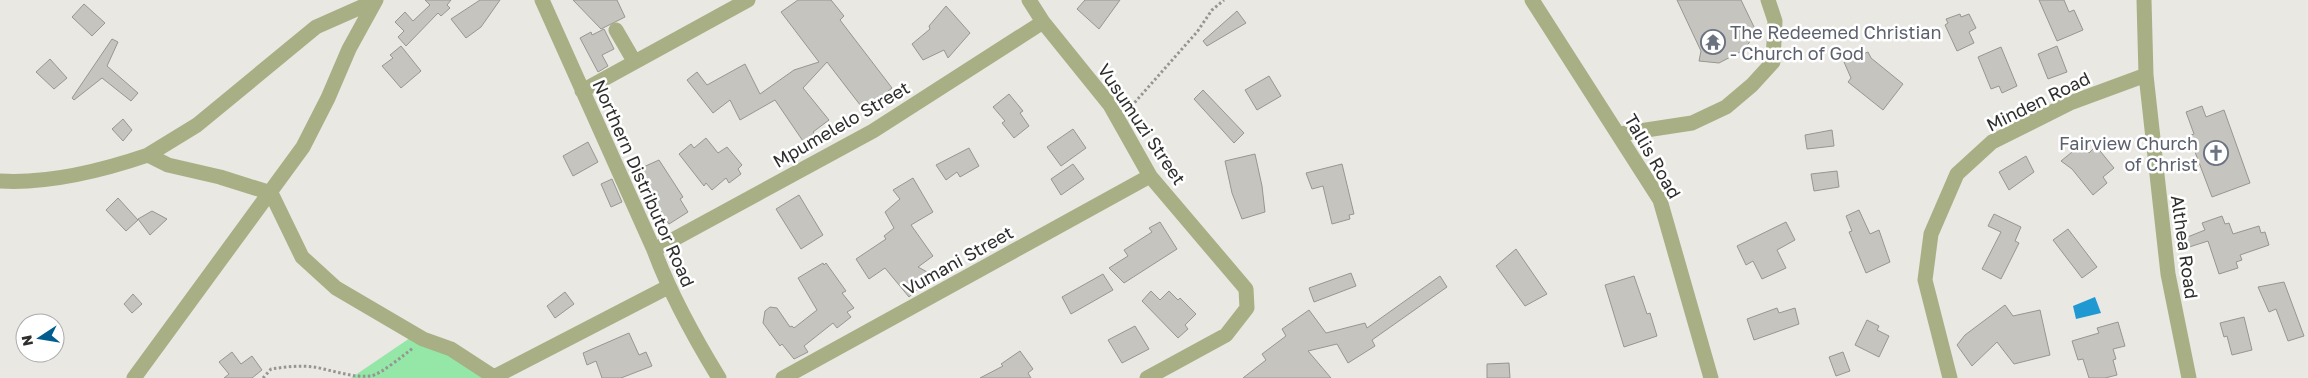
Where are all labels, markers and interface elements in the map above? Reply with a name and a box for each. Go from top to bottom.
place label: The Redeemed Christian - Church of God [1730,21,1942,64]
temple icon: The Redeemed Christian - Church of God [1700,29,1726,55]
street label: Vusumuzi Street [1093,59,1191,189]
street label: Minden Road [1983,66,2093,136]
street label: Northern Distributor Road [588,76,700,290]
street label: Mpumelelo Street [769,76,913,172]
street label: Tallis Road [1620,110,1686,202]
place label: Fairview Church of Christ [2059,132,2198,175]
church icon: Fairview Church of Christ [2203,140,2229,166]
street label: Althea Road [2167,194,2203,300]
street label: Vumani Street [899,221,1017,299]
north arrow [15,313,65,363]
text: N [17,334,36,348]

